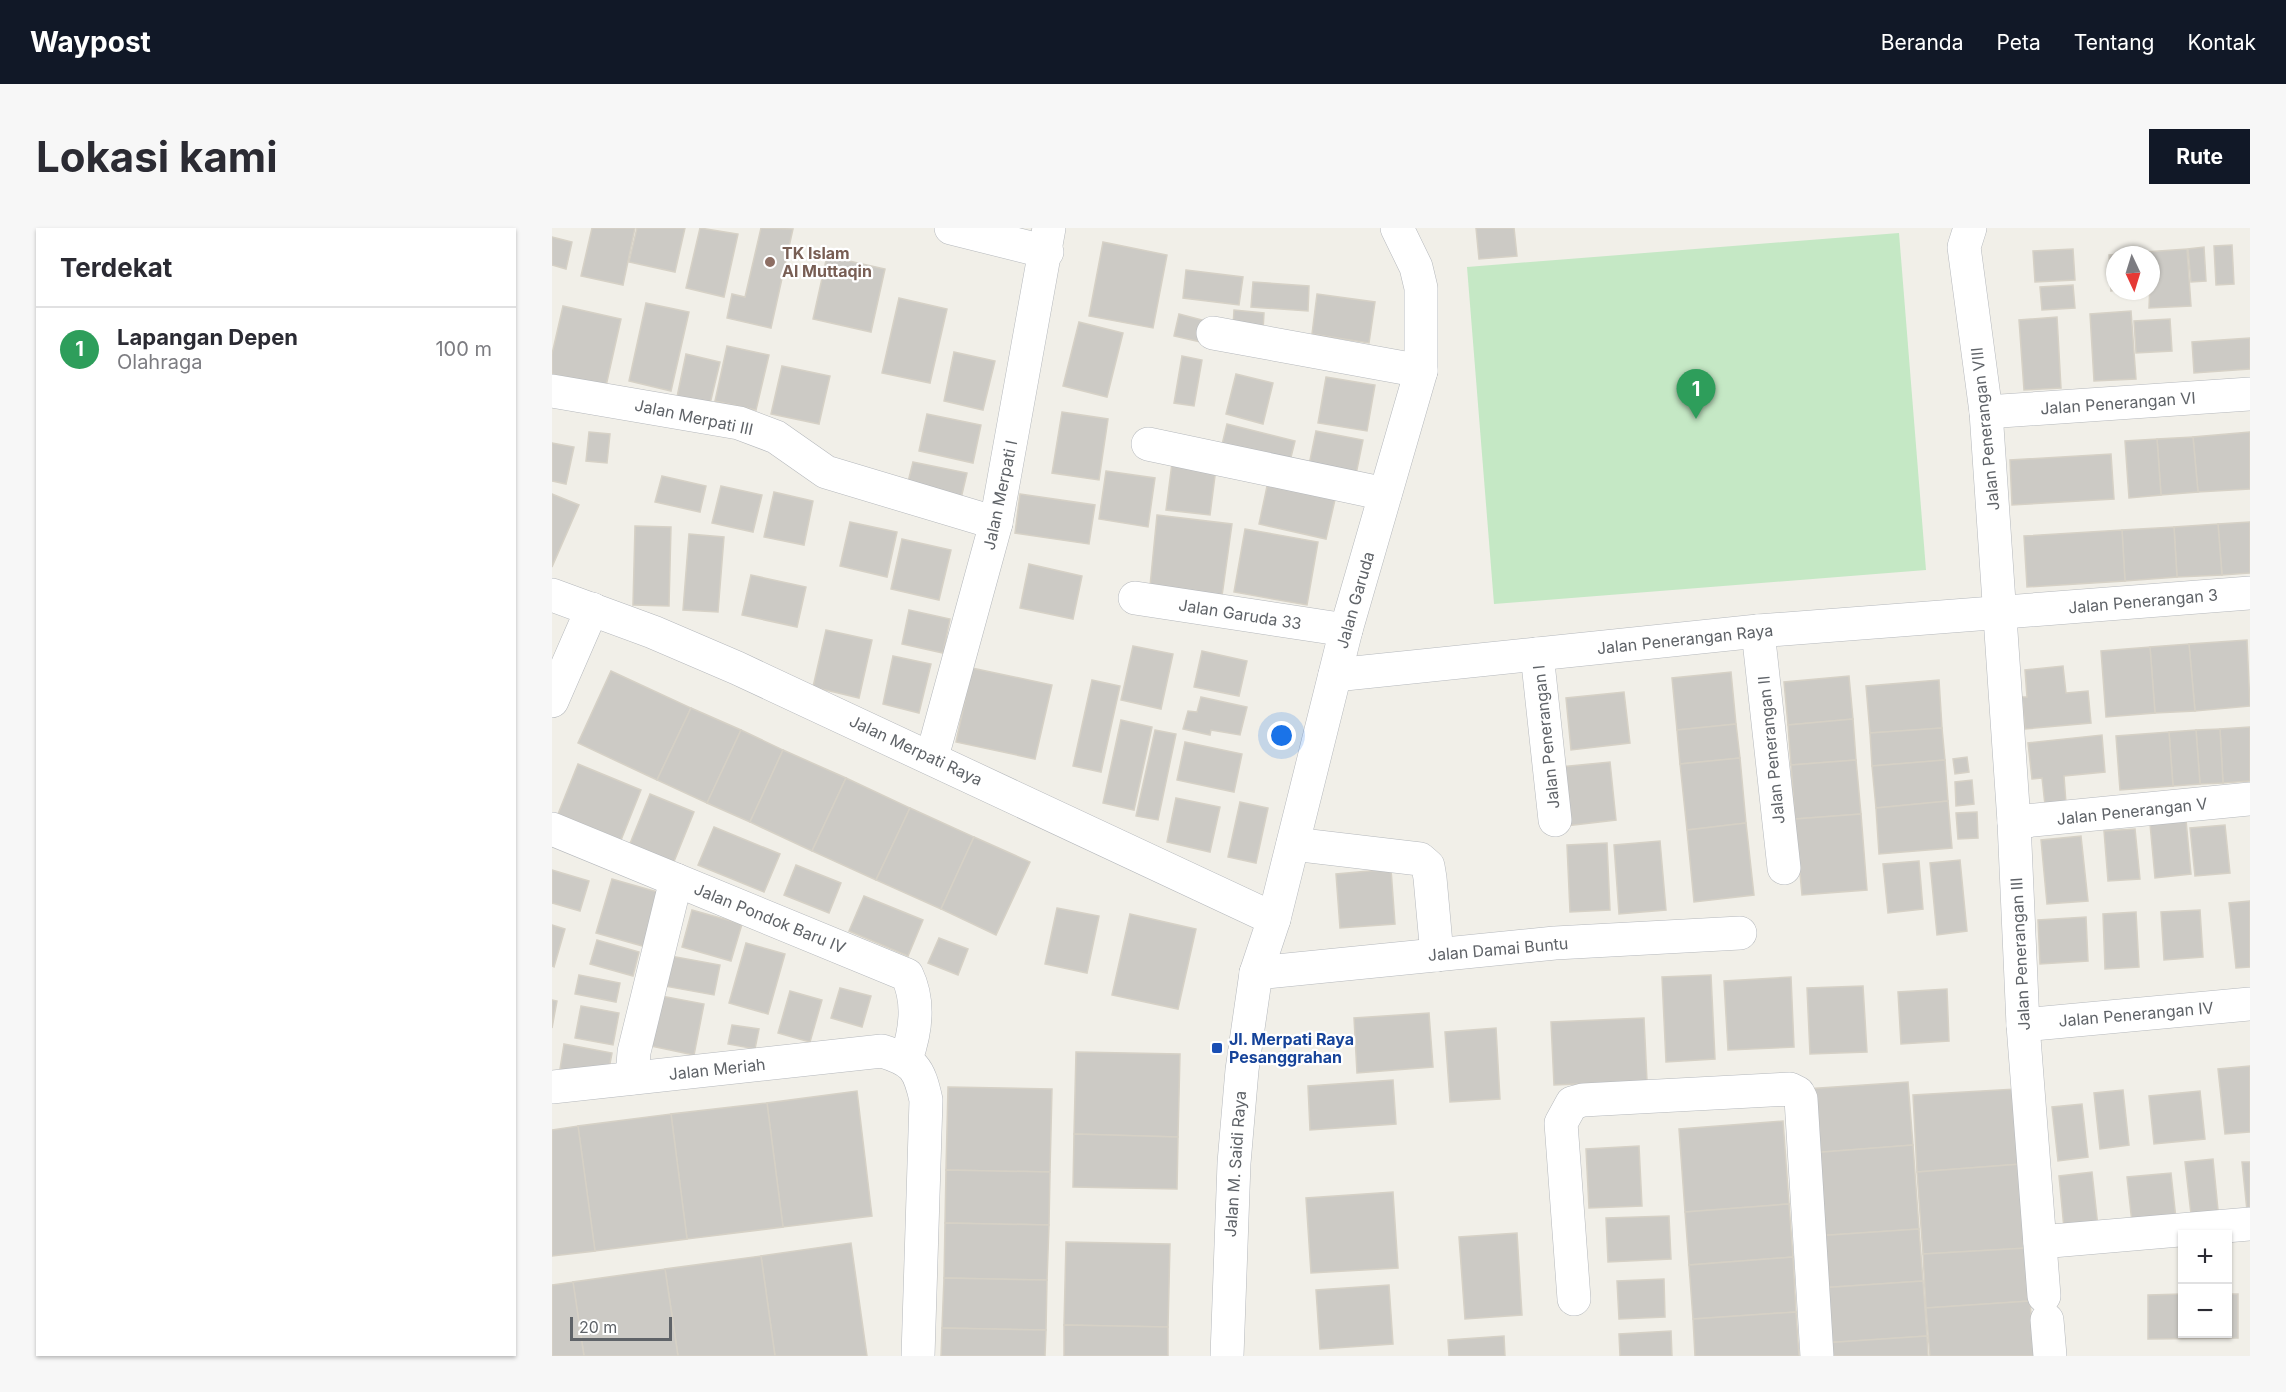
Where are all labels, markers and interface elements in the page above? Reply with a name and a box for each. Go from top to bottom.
text: Waypost [30,25,151,59]
text: Beranda [1881,30,1963,55]
text: Peta [1996,30,2041,55]
text: Tentang [2074,30,2154,55]
text: Kontak [2187,30,2256,55]
button: Rute [2149,129,2250,184]
text: Lokasi kami [36,131,278,182]
place label: TK Islam Al Muttaqin [782,243,872,281]
north arrow [2106,246,2160,300]
text: Terdekat [60,252,172,283]
marker: TK Islam Al Muttaqin [763,255,777,269]
text: Lapangan Depen [117,324,298,350]
text: 1 [75,337,84,361]
text: 100 m [435,337,492,361]
street label: Jalan Penerangan VIII [1966,346,2004,512]
text: Olahraga [117,350,202,374]
pin: 1 [1676,370,1716,419]
street label: Jalan Penerangan VI [2040,388,2196,418]
street label: Jalan Merpati III [633,395,755,439]
street label: Jalan Merpati I [979,438,1021,552]
street label: Jalan Garuda [1332,549,1378,651]
street label: Jalan Penerangan 3 [2067,584,2219,618]
street label: Jalan Garuda 33 [1177,594,1303,634]
street label: Jalan Penerangan Raya [1596,620,1774,658]
street label: Jalan Penerangan I [1528,664,1564,810]
street label: Jalan Penerangan II [1753,675,1789,825]
street label: Jalan Merpati Raya [846,710,986,790]
your location [1267,721,1296,750]
street label: Jalan Penerangan V [2056,793,2208,829]
street label: Jalan Penerangan III [2006,877,2034,1031]
street label: Jalan Pondok Baru IV [691,878,849,958]
street label: Jalan Damai Buntu [1427,933,1569,965]
street label: Jalan Penerangan IV [2058,997,2214,1031]
place label: Jl. Merpati Raya Pesanggrahan [1229,1029,1354,1067]
marker: Jl. Merpati Raya Pesanggrahan [1210,1041,1224,1055]
street label: Jalan Meriah [668,1054,766,1084]
street label: Jalan M. Saidi Raya [1220,1090,1250,1238]
map controls [2178,1230,2232,1338]
button: + [2178,1230,2232,1284]
button: − [2178,1284,2232,1338]
scale bar [570,1314,672,1342]
text: 20 m [579,1317,617,1337]

